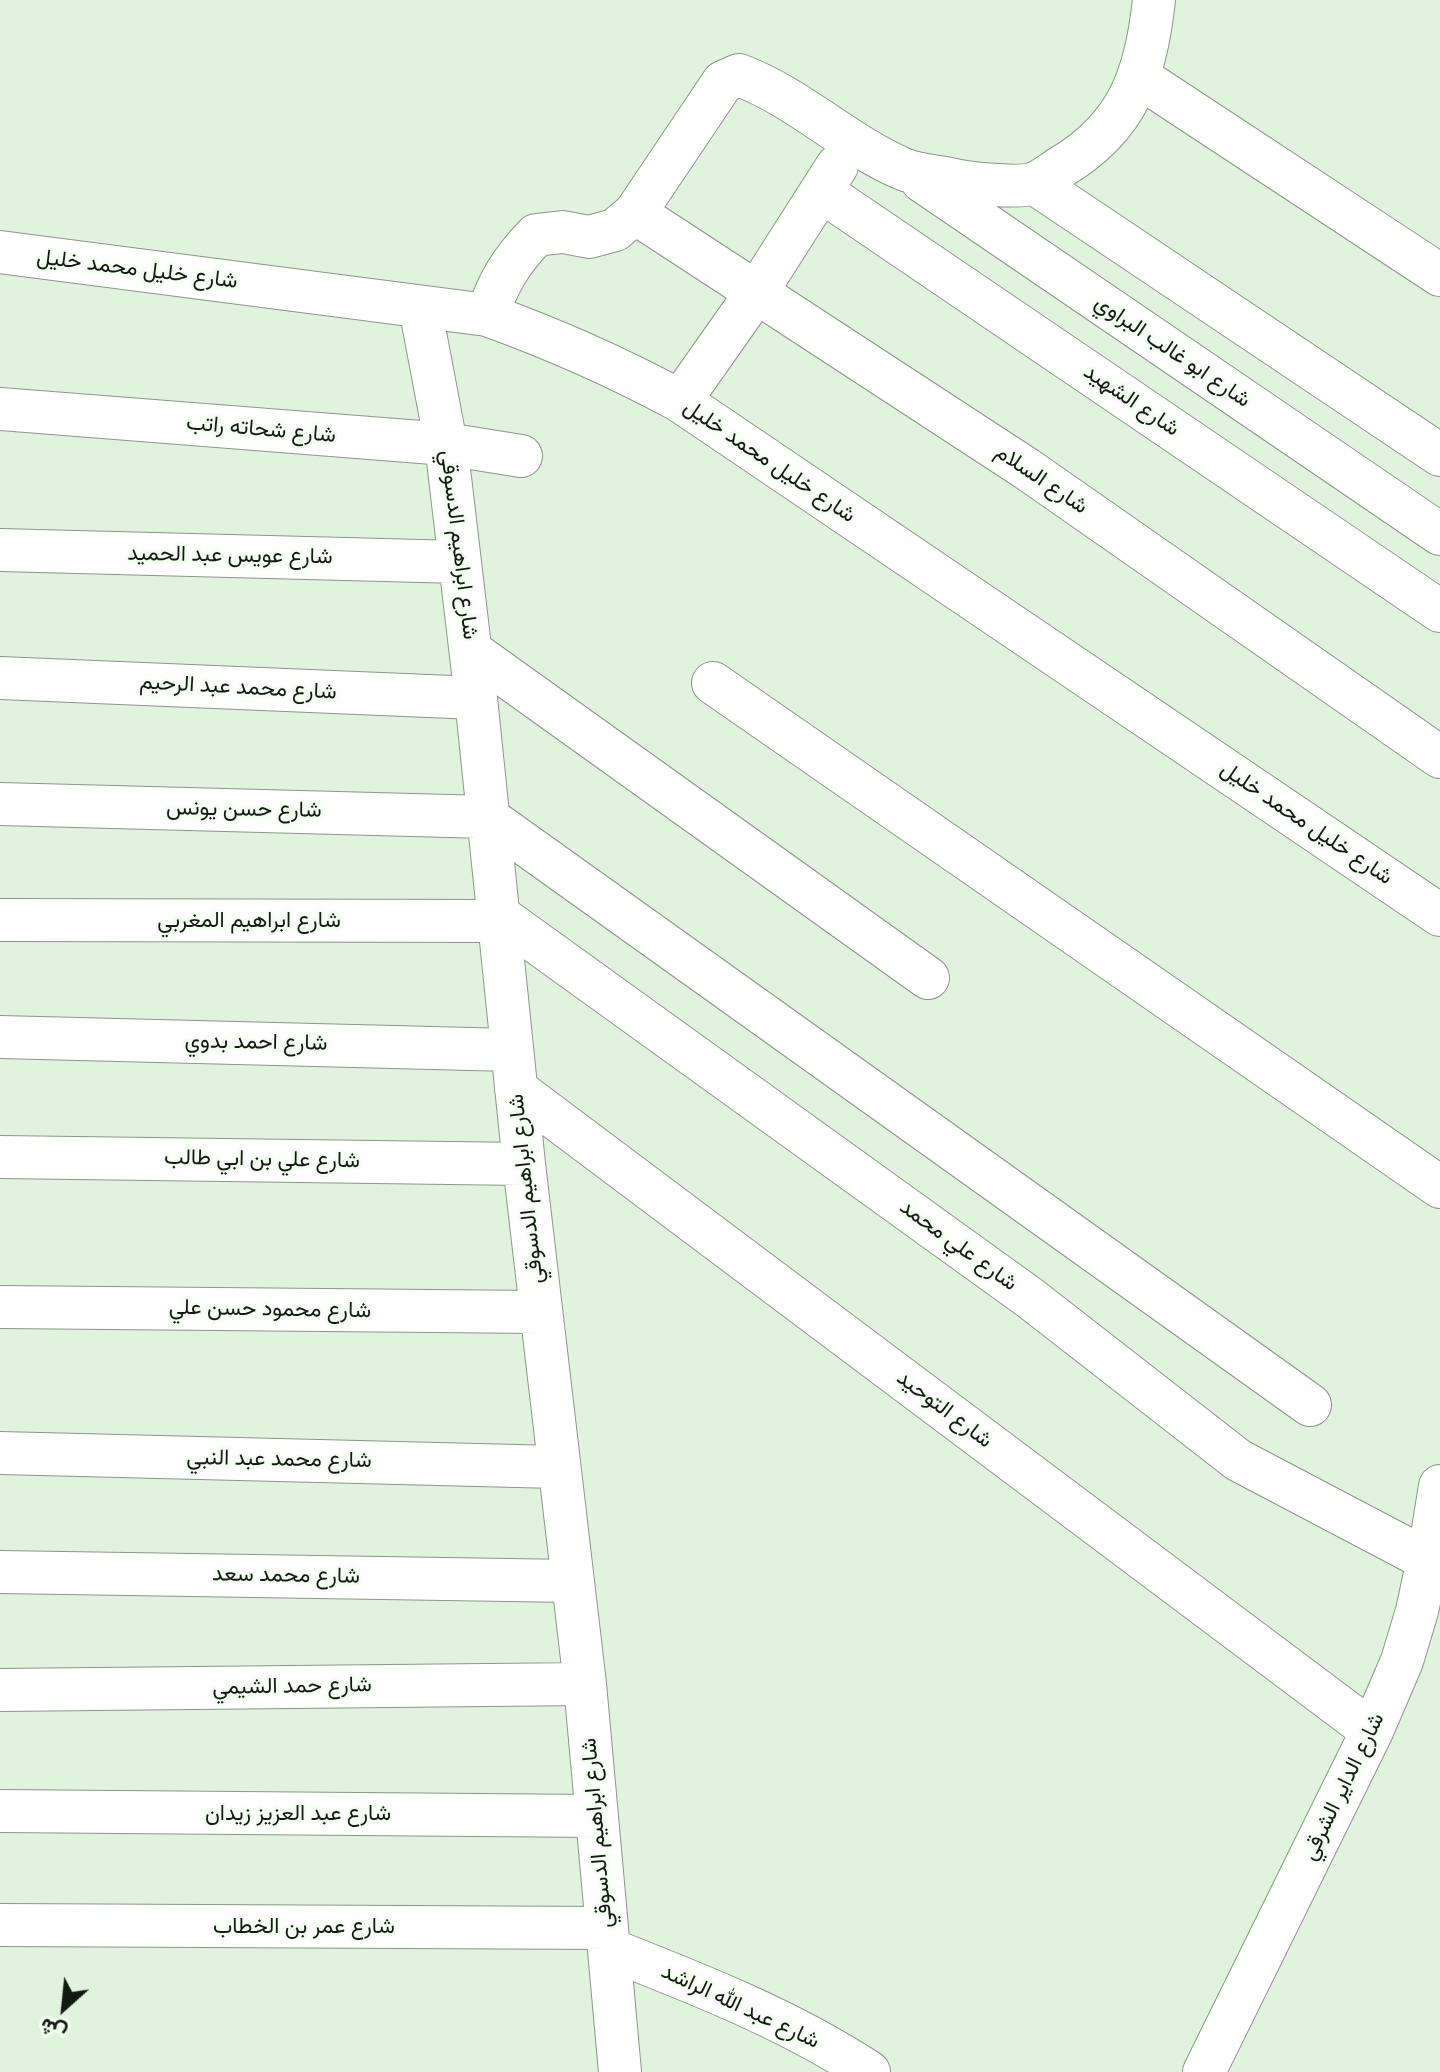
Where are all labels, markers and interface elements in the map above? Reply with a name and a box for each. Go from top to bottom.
street label: شارع خليل محمد خليل [35,245,239,295]
street label: شارع ابو غالب البراوي [1089,290,1255,414]
street label: شارع الشهيد [1078,359,1184,443]
street label: شارع خليل محمد خليل [678,395,860,529]
street label: شارع شحاته راتب [185,410,337,450]
street label: شارع السلام [990,439,1092,521]
street label: شارع ابراهيم الدسوقي [433,449,483,641]
street label: شارع عويس عبد الحميد [127,541,333,571]
street label: شارع محمد عبد الرحيم [139,670,337,706]
street label: شارع خليل محمد خليل [1215,757,1397,891]
street label: شارع حسن يونس [166,795,322,825]
street label: شارع ابراهيم المغربي [157,908,341,934]
street label: شارع احمد بدوي [184,1029,328,1057]
street label: شارع ابراهيم الدسوقي [504,1093,550,1285]
street label: شارع علي بن ابي طالب [164,1145,360,1175]
street label: شارع علي محمد [894,1194,1022,1298]
street label: شارع محمود حسن علي [169,1295,371,1325]
street label: شارع التوحيد [891,1365,997,1455]
street label: شارع محمد عبد النبي [186,1445,372,1475]
street label: شارع محمد سعد [212,1562,360,1590]
street label: شارع حمد الشيمي [212,1672,372,1702]
street label: شارع الداير الشرقي [1297,1709,1391,1865]
street label: شارع ابراهيم الدسوقي [577,1737,619,1929]
street label: شارع عبد العزيز زيدان [205,1801,391,1827]
street label: شارع عمر بن الخطاب [213,1914,395,1940]
street label: شارع عبد الله الراشد [657,1959,823,2055]
north arrow [24,1968,104,2048]
text: ش [35,2013,70,2047]

